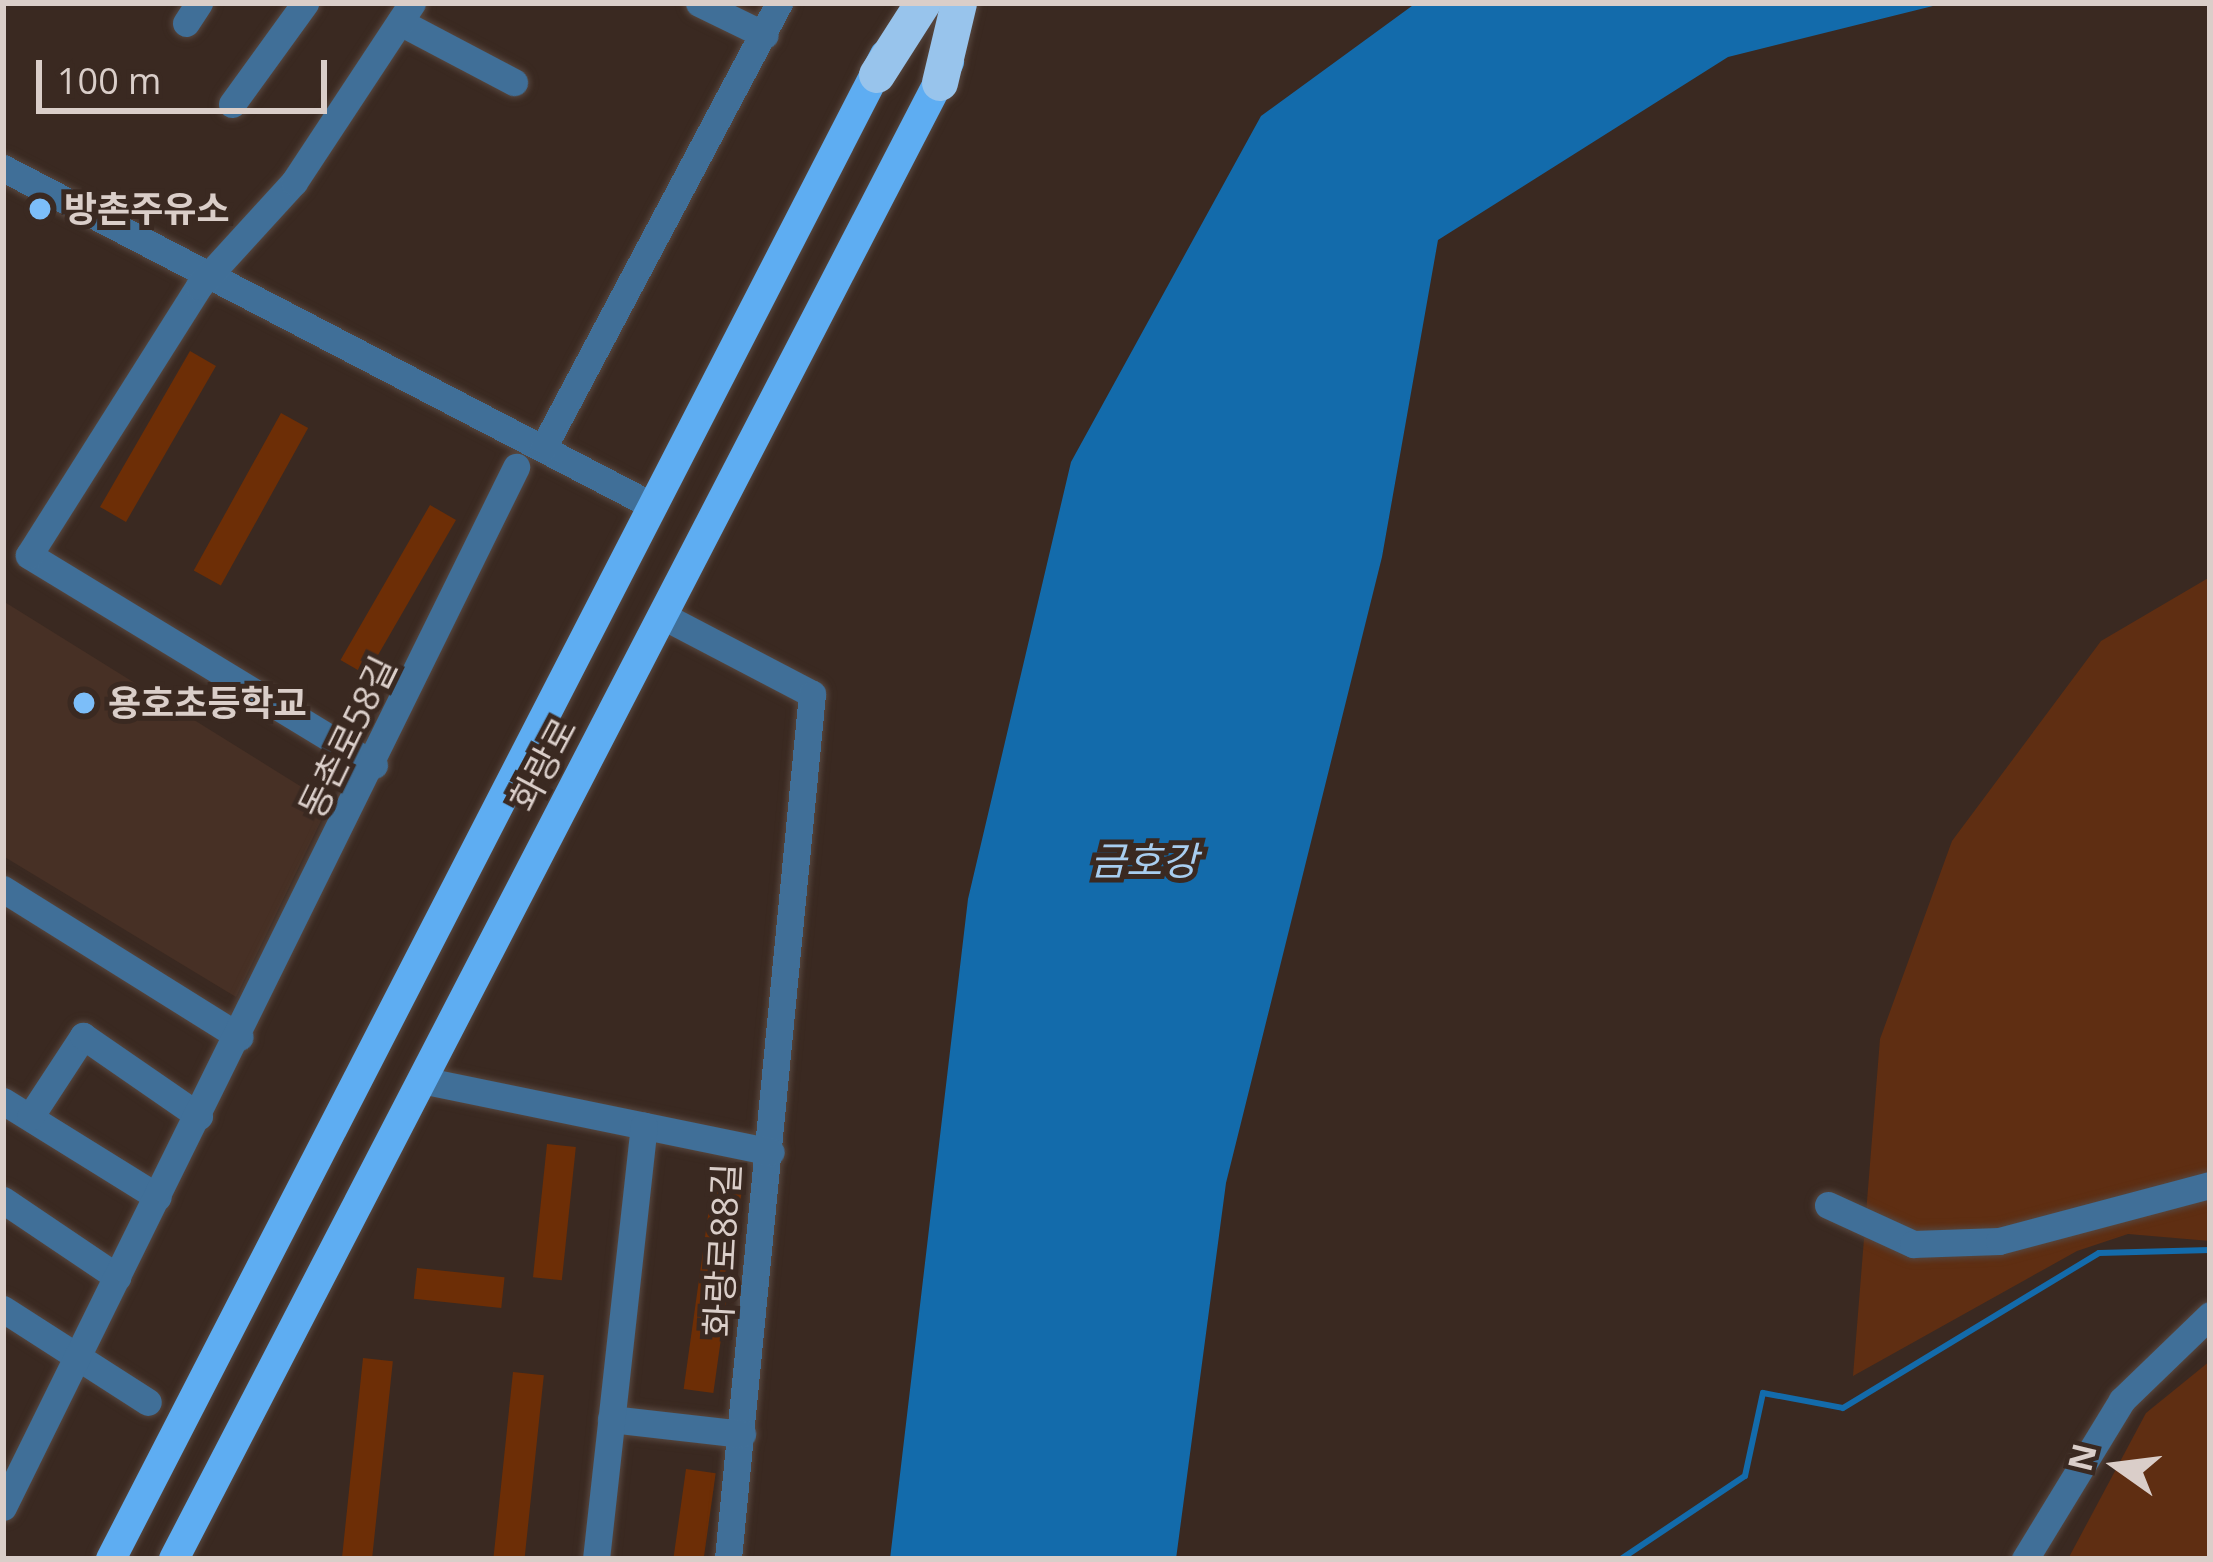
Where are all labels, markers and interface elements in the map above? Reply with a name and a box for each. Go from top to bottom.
scale bar [42,36,333,110]
text: 100 m [57,56,161,105]
place label: 방촌주유소 [64,187,230,231]
marker: 방촌주유소 [27,196,53,222]
street label: 동촌로58길 [290,649,404,825]
place label: 용호초등학교 [108,681,307,725]
marker: 용호초등학교 [71,690,97,716]
street label: 화랑로 [501,710,585,818]
water label: 금호강 [1090,837,1198,883]
street label: 화랑로88길 [696,1162,748,1338]
north arrow [2057,1406,2177,1526]
text: N [2057,1439,2107,1476]

